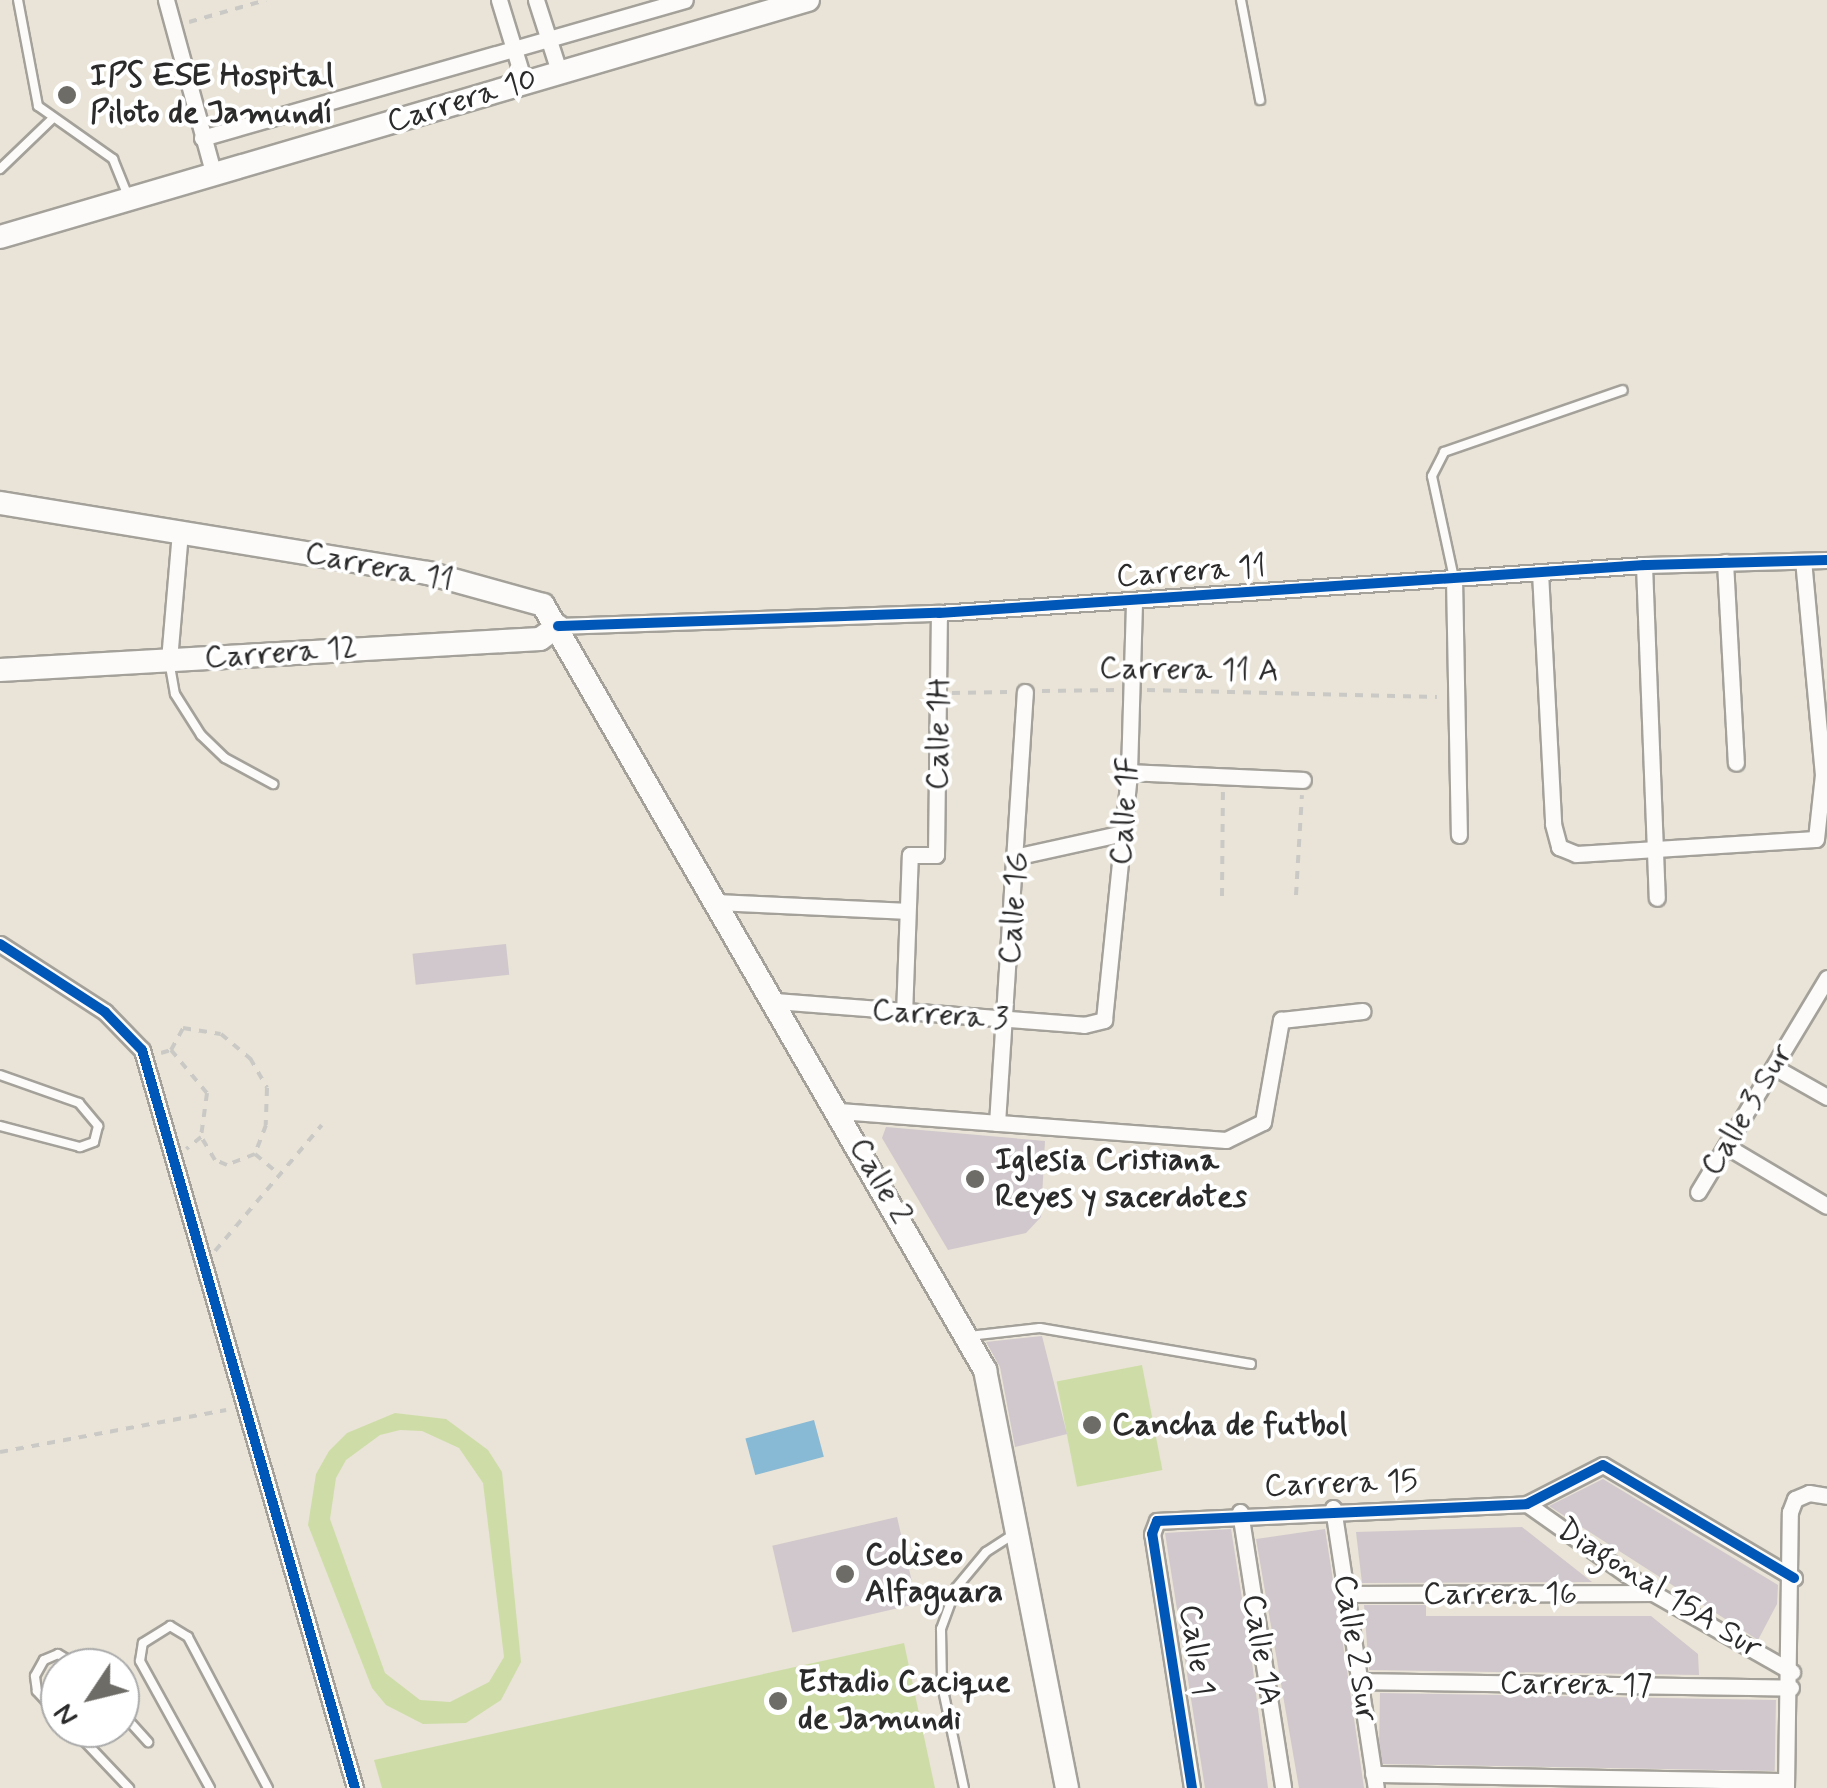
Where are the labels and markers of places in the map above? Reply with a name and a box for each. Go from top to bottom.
place label: IPS ESE Hospital Piloto de Jamundí [90,58,333,133]
marker: IPS ESE Hospital Piloto de Jamundí [54,82,80,108]
place label: Iglesia Cristiana Reyes y sacerdotes [995,1142,1244,1217]
marker: Iglesia Cristiana Reyes y sacerdotes [964,1168,986,1190]
place label: Cancha de futbol [1112,1406,1343,1444]
marker: Cancha de futbol [1081,1414,1103,1436]
place label: Coliseo Alfaguara [865,1537,1003,1612]
marker: Coliseo Alfaguara [834,1563,856,1585]
place label: Estadio Cacique de Jamundi [798,1664,1011,1739]
marker: Estadio Cacique de Jamundi [767,1690,789,1712]

